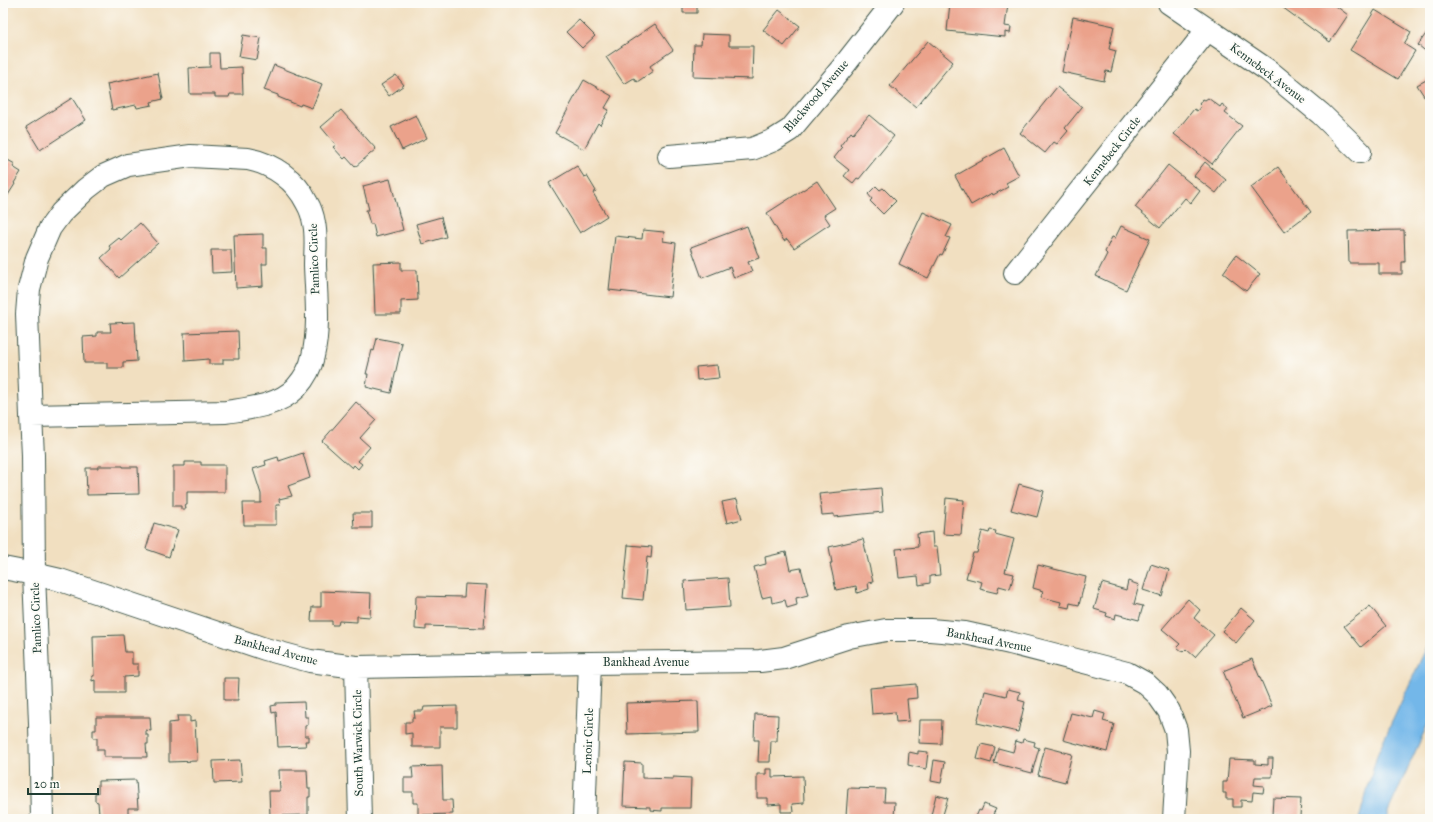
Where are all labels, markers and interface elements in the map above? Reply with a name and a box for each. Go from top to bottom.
street label: Kennebeck Avenue [1227,40,1309,106]
street label: Blackwood Avenue [781,57,851,135]
street label: Kennebeck Circle [1080,113,1144,189]
street label: Pamlico Circle [306,223,322,295]
street label: Pamlico Circle [28,582,44,654]
street label: Bankhead Avenue [945,625,1033,655]
street label: Bankhead Avenue [232,632,320,668]
street label: Bankhead Avenue [603,655,689,669]
street label: South Warwick Circle [350,689,366,797]
street label: Lenoir Circle [580,708,596,774]
scale bar [28,770,98,796]
text: 20 m [34,777,60,791]

